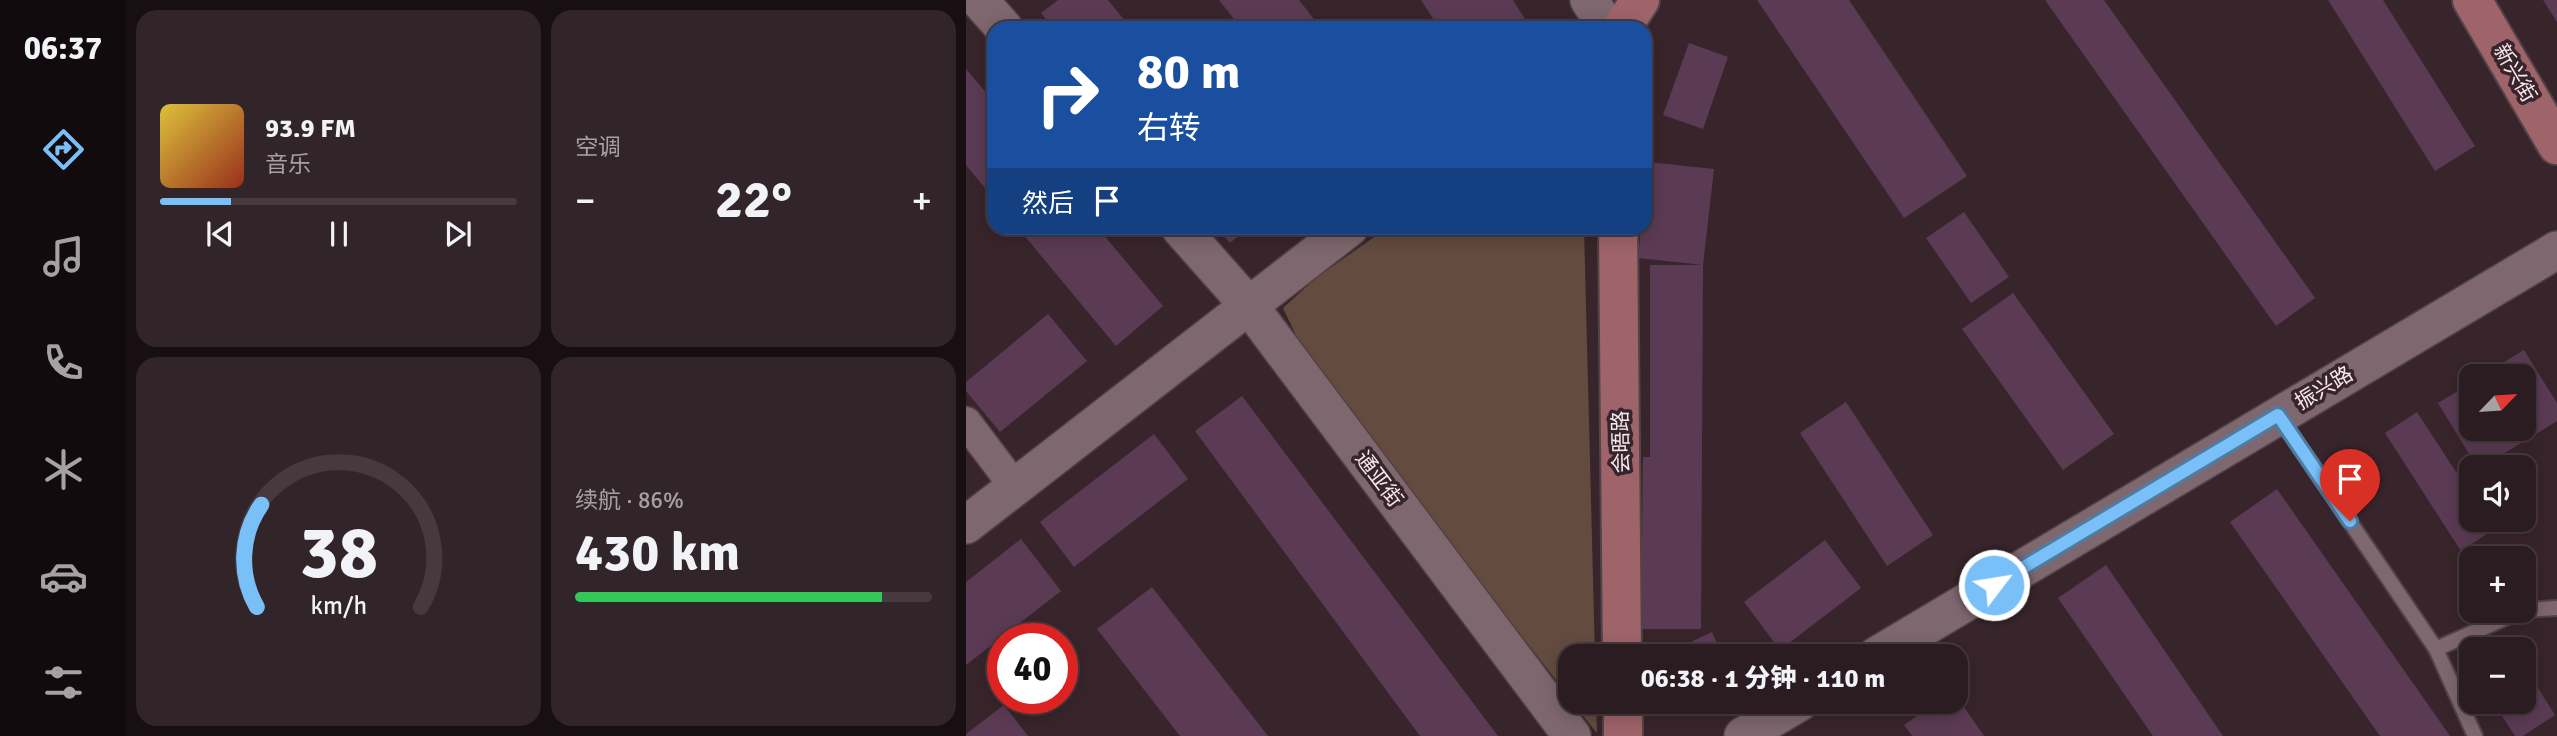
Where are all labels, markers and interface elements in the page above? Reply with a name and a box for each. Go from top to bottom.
text: 06:37 [24,29,102,68]
street label: 新兴街 [2488,39,2542,107]
text: 80 m [1137,42,1240,102]
icon: right [1022,49,1113,140]
text: 右转 [1137,109,1201,148]
text: 93.9 FM [265,113,356,145]
icon: directions [39,125,88,174]
text: 空调 [575,133,621,162]
text: 音乐 [265,150,311,179]
text: 22° [715,168,792,232]
text: − [575,177,596,224]
text: + [911,177,932,224]
icon: arrive [1088,182,1126,220]
text: 然后 [1022,188,1074,220]
icon: previous [201,215,239,253]
icon: pause [320,215,358,253]
icon: next [439,215,477,253]
icon: music [39,232,88,281]
icon: phone [39,338,88,387]
street label: 振兴路 [2290,361,2358,415]
north arrow [2459,364,2536,441]
map controls [2459,364,2536,714]
street label: 会晤路 [1607,410,1635,474]
icon: climate [39,445,88,494]
street label: 通亚街 [1350,446,1408,512]
pin [2320,449,2380,521]
button: sound [2459,455,2536,532]
icon: arrive [2331,460,2369,498]
text: 续航 · 86% [575,486,684,515]
text: 38 [299,510,378,599]
text: 430 km [575,521,740,585]
button: + [2459,546,2536,623]
position arrow [1957,548,2031,622]
icon: car [39,552,88,601]
text: km/h [310,590,367,621]
speed limit sign: 40 [987,623,1078,714]
button: − [2459,637,2536,714]
icon: filters [39,658,88,707]
text: 06:38 · 1 分钟 · 110 m [1641,663,1885,695]

